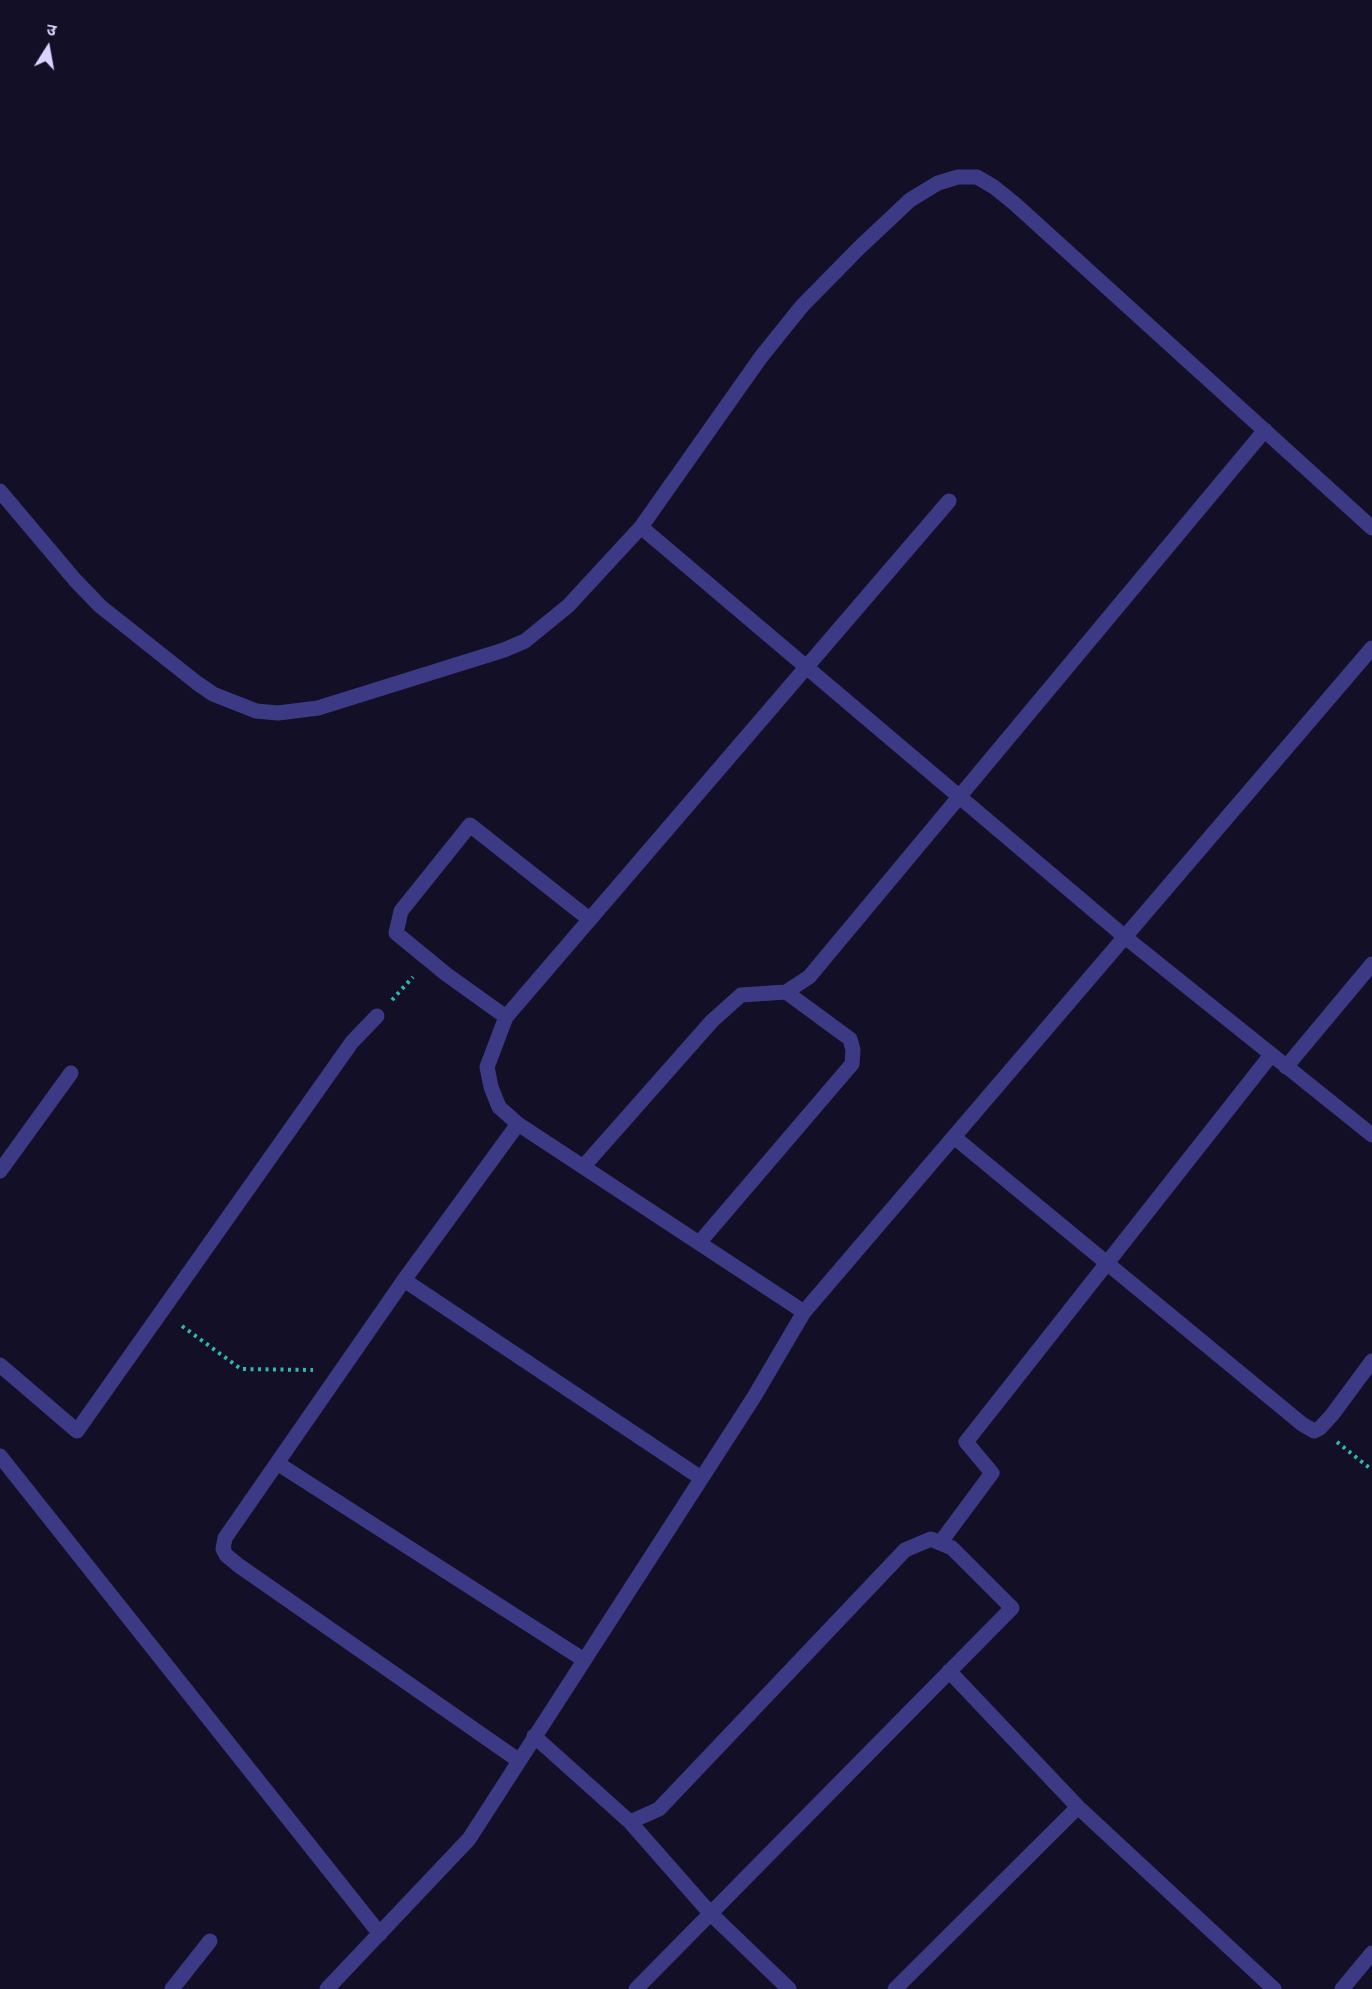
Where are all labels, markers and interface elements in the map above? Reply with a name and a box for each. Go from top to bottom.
north arrow [18,18,78,78]
text: उ [45,22,58,39]

